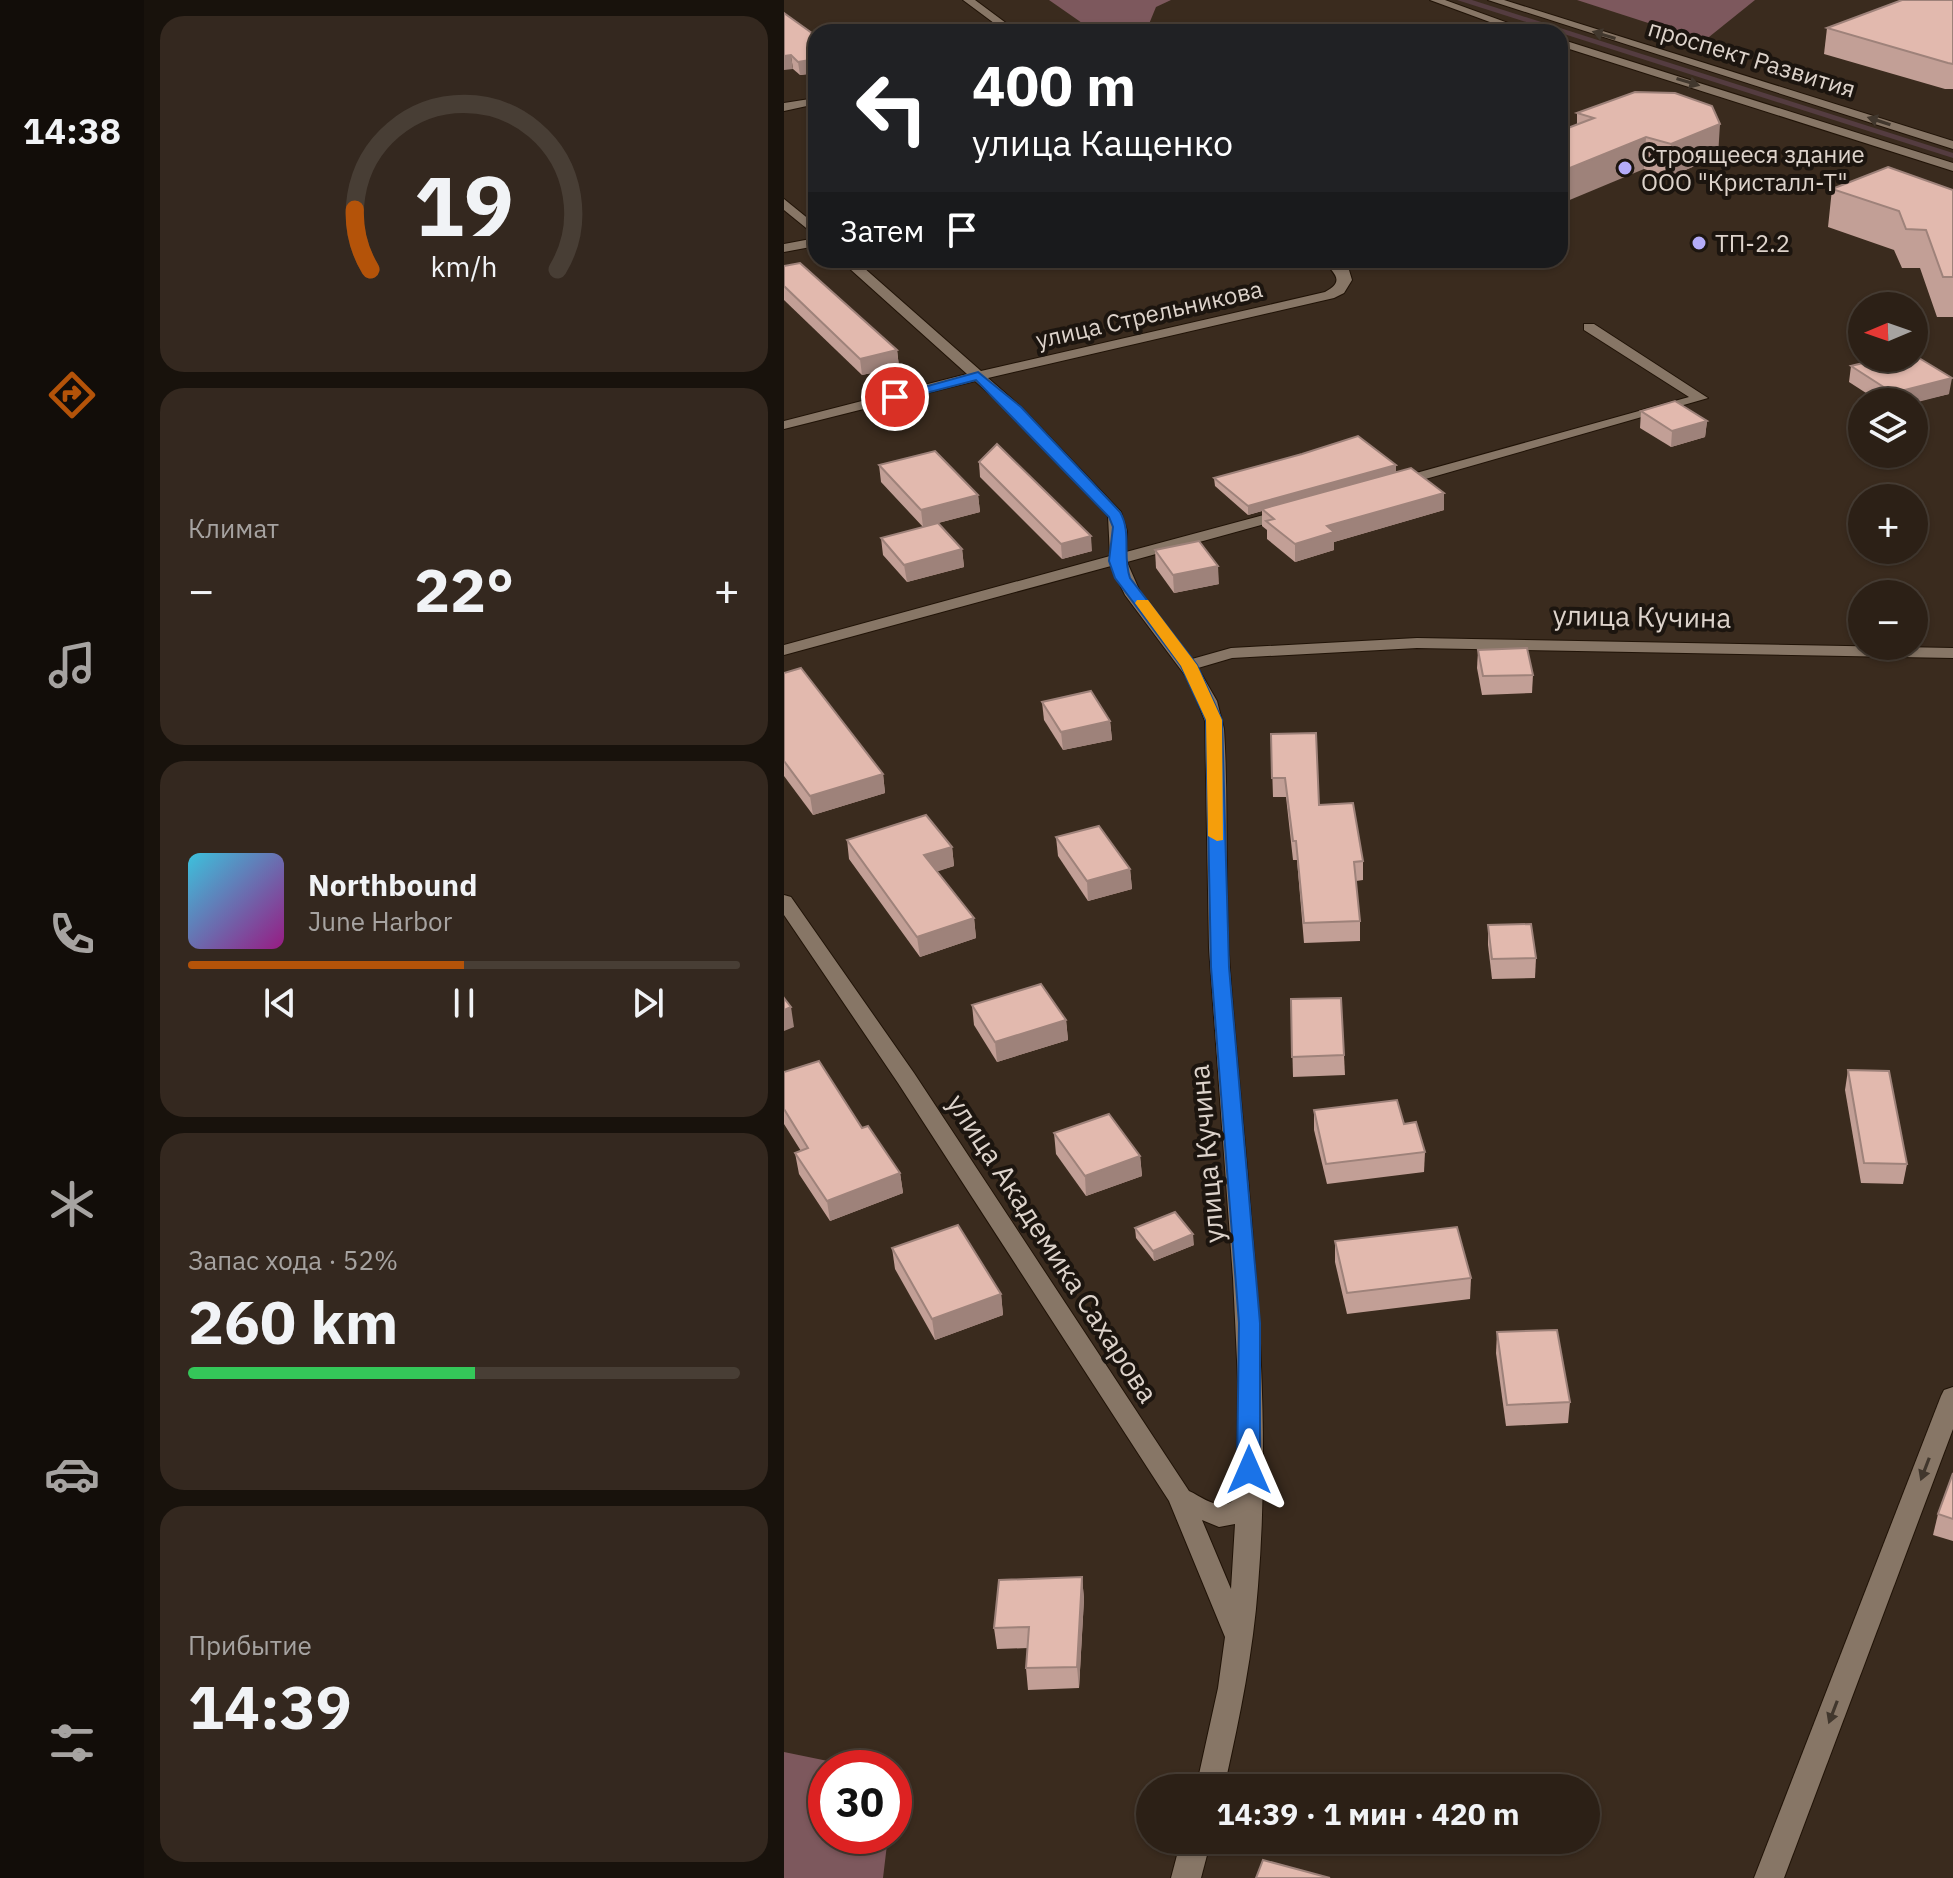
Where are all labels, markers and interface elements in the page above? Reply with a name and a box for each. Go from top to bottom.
street label: проспект Развития [1644,11,1860,105]
one-way arrow [1591,28,1615,41]
text: 400 m [972,49,1136,121]
icon: left [840,56,944,160]
one-way arrow [1676,77,1700,89]
text: 14:38 [23,107,121,154]
one-way arrow [1866,114,1890,127]
text: улица Кащенко [972,119,1233,166]
place label: Строящееся здание ООО "Кристалл-Т" [1641,138,1865,198]
text: 19 [414,151,514,259]
marker: Строящееся здание ООО "Кристалл-Т" [1616,159,1634,177]
icon: arrive [940,208,984,252]
text: Затем [840,211,924,250]
place label: ТП-2.2 [1715,227,1790,259]
marker: ТП-2.2 [1690,234,1708,252]
text: km/h [430,248,498,285]
street label: улица Стрельникова [1032,272,1266,356]
north arrow [1848,292,1928,372]
map controls [1848,292,1928,660]
pin [861,363,929,431]
icon: directions [44,367,100,423]
icon: arrive [873,375,917,419]
button: layers [1848,388,1928,468]
button: + [1848,484,1928,564]
text: Климат [188,511,279,545]
text: 22° [414,550,514,629]
text: − [188,561,214,618]
text: + [714,561,740,618]
button: − [1848,580,1928,660]
street label: улица Кучина [1552,596,1732,636]
icon: music [44,637,100,693]
text: Northbound [308,865,477,904]
text: June Harbor [308,904,452,938]
icon: phone [44,906,100,962]
icon: previous [258,981,302,1025]
icon: pause [442,981,486,1025]
icon: next [626,981,670,1025]
street label: улица Кучина [1180,1063,1232,1245]
street label: улица Академика Сахарова [939,1086,1167,1410]
icon: climate [44,1176,100,1232]
text: Запас хода · 52% [188,1243,398,1277]
text: 260 km [188,1282,398,1361]
position arrow [1207,1428,1291,1512]
icon: car [44,1446,100,1502]
one-way arrow [1918,1457,1931,1481]
text: Прибытие [188,1628,312,1662]
text: 14:39 [188,1667,352,1746]
one-way arrow [1826,1700,1839,1724]
icon: filters [44,1715,100,1771]
speed limit sign: 30 [808,1750,912,1854]
text: 14:39 · 1 мин · 420 m [1216,1794,1520,1833]

